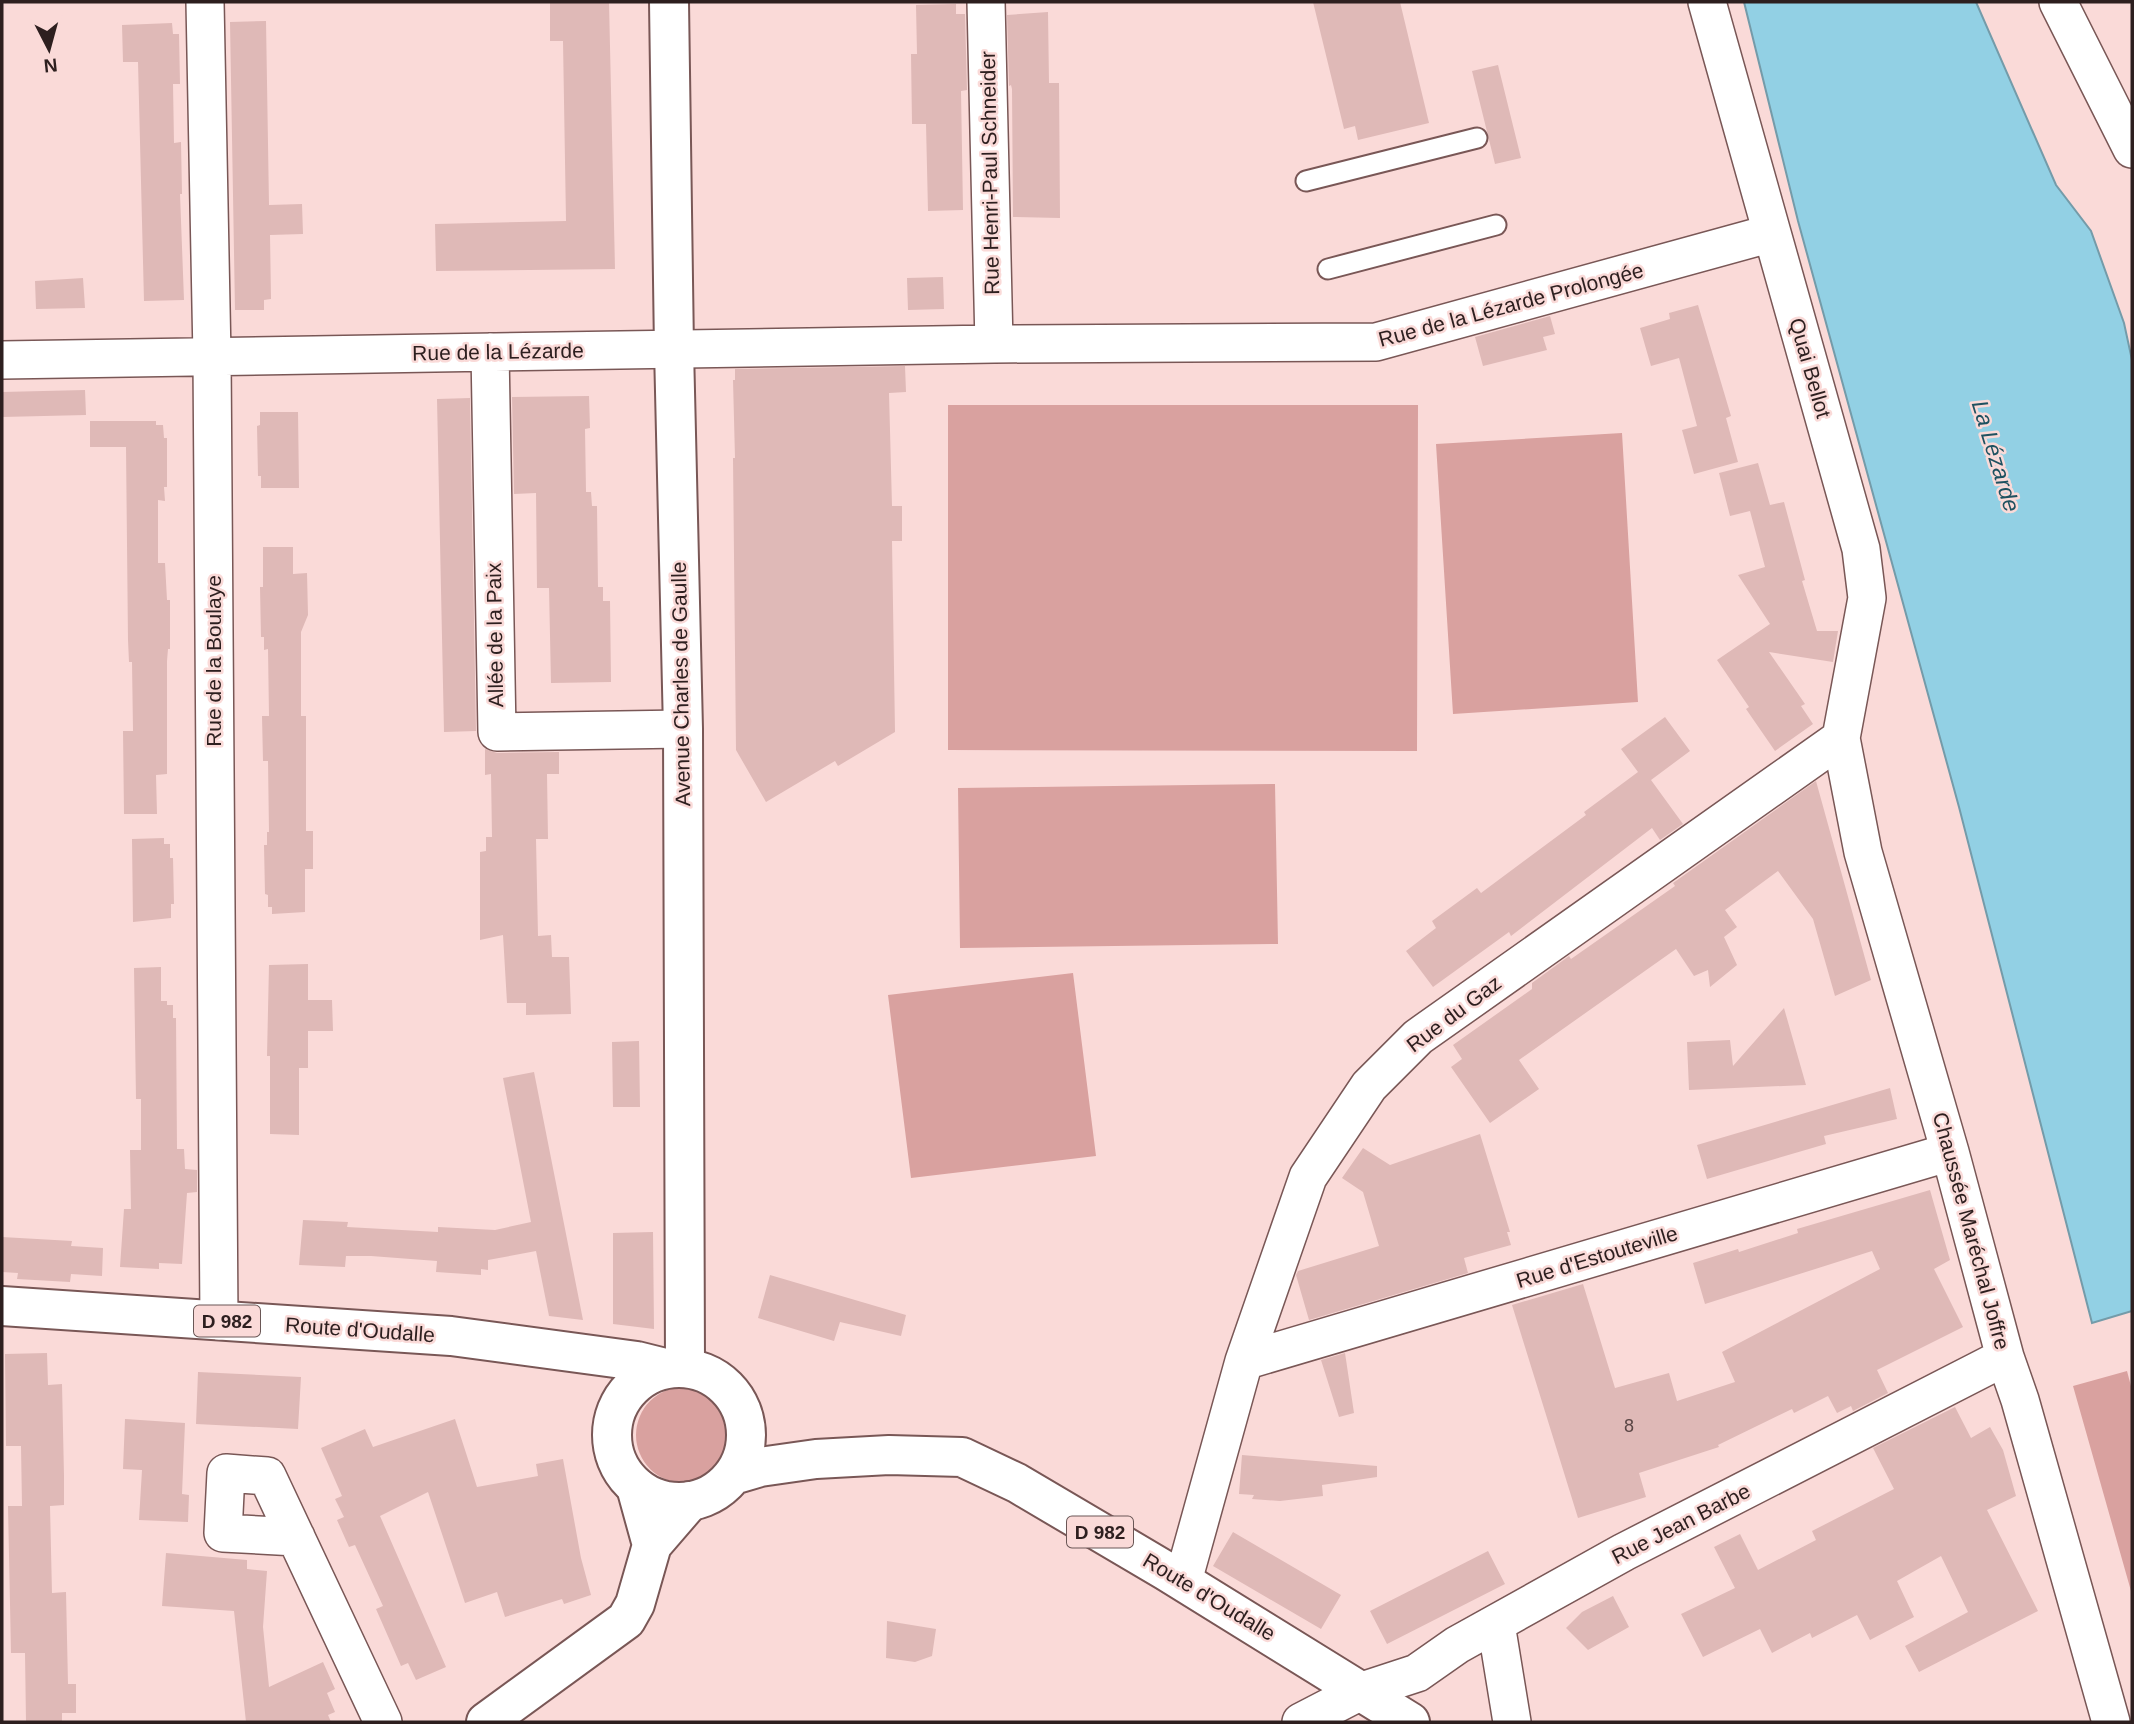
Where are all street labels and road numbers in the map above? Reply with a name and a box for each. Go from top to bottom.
street label: Rue Henri-Paul Schneider [976,51,1003,295]
street label: Rue de la Lézarde Prolongée [1376,258,1646,351]
street label: Quai Bellot [1785,315,1836,421]
street label: Rue de la Lézarde [412,339,584,364]
street label: Avenue Charles de Gaulle [667,561,694,807]
street label: Allée de la Paix [482,562,507,708]
street label: Rue de la Boulaye [202,575,225,747]
street label: Rue du Gaz [1402,971,1505,1057]
street label: Chaussée Maréchal Joffre [1929,1110,2014,1352]
street label: Rue d'Estouteville [1513,1221,1680,1292]
road number: D 982 [194,1306,260,1336]
street label: Route d'Oudalle [284,1313,436,1346]
street label: Rue Jean Barbe [1608,1479,1754,1568]
road number: D 982 [1067,1516,1133,1548]
street label: Route d'Oudalle [1139,1548,1279,1645]

